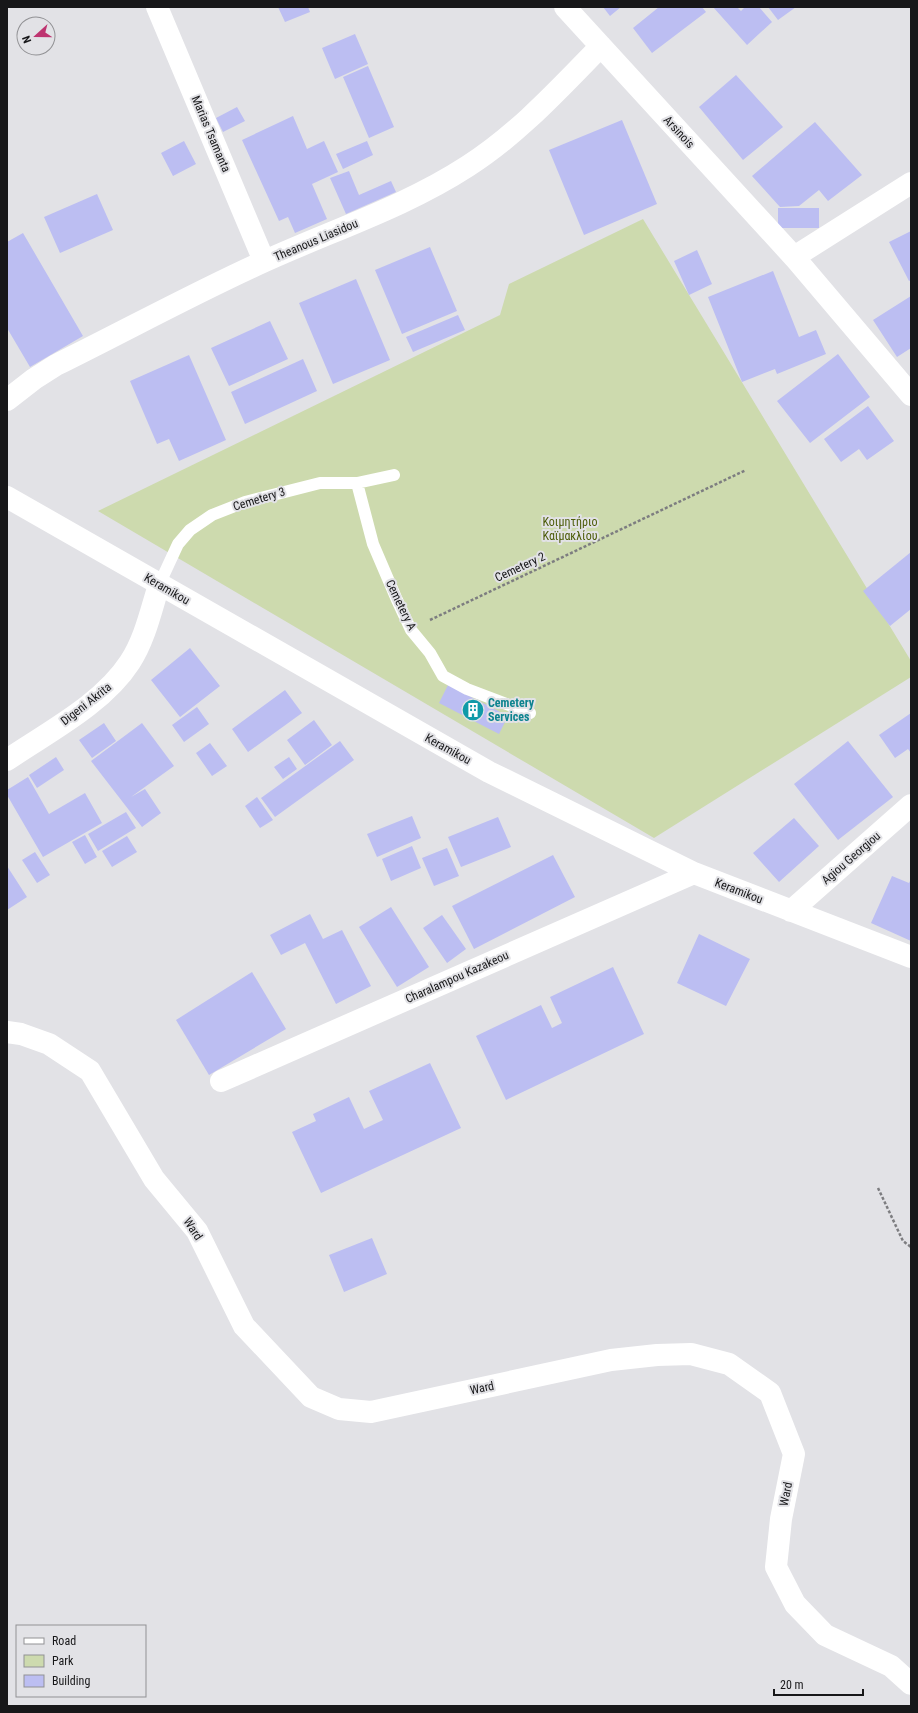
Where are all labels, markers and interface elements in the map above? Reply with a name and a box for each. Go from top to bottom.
north arrow [16,16,56,56]
text: N [20,34,34,45]
street label: Marias Tsamanta [189,94,233,175]
street label: Arsinois [661,113,697,151]
street label: Theanous Liasidou [272,216,360,264]
street label: Cemetery 3 [231,484,287,514]
park label: Κοιμητήριο Καϊμακλίου [542,515,598,543]
street label: Cemetery 2 [493,549,547,585]
street label: Keramikou [142,570,192,608]
street label: Cemetery A [383,577,419,633]
street label: Digeni Akrita [58,680,114,728]
place label: Cemetery Services [488,696,535,724]
building icon: Cemetery Services [460,697,486,723]
street label: Keramikou [423,731,474,767]
street label: Agiou Georgiou [819,829,883,887]
street label: Keramikou [713,875,765,907]
street label: Charalampou Kazakeou [403,948,511,1006]
street label: Ward [180,1215,206,1243]
street label: Ward [469,1379,495,1397]
street label: Ward [777,1481,795,1507]
legend [16,1625,146,1697]
text: Road [52,1634,76,1648]
text: Park [52,1654,74,1668]
scale bar [774,1671,863,1697]
text: Building [52,1674,90,1688]
text: 20 m [780,1678,804,1692]

